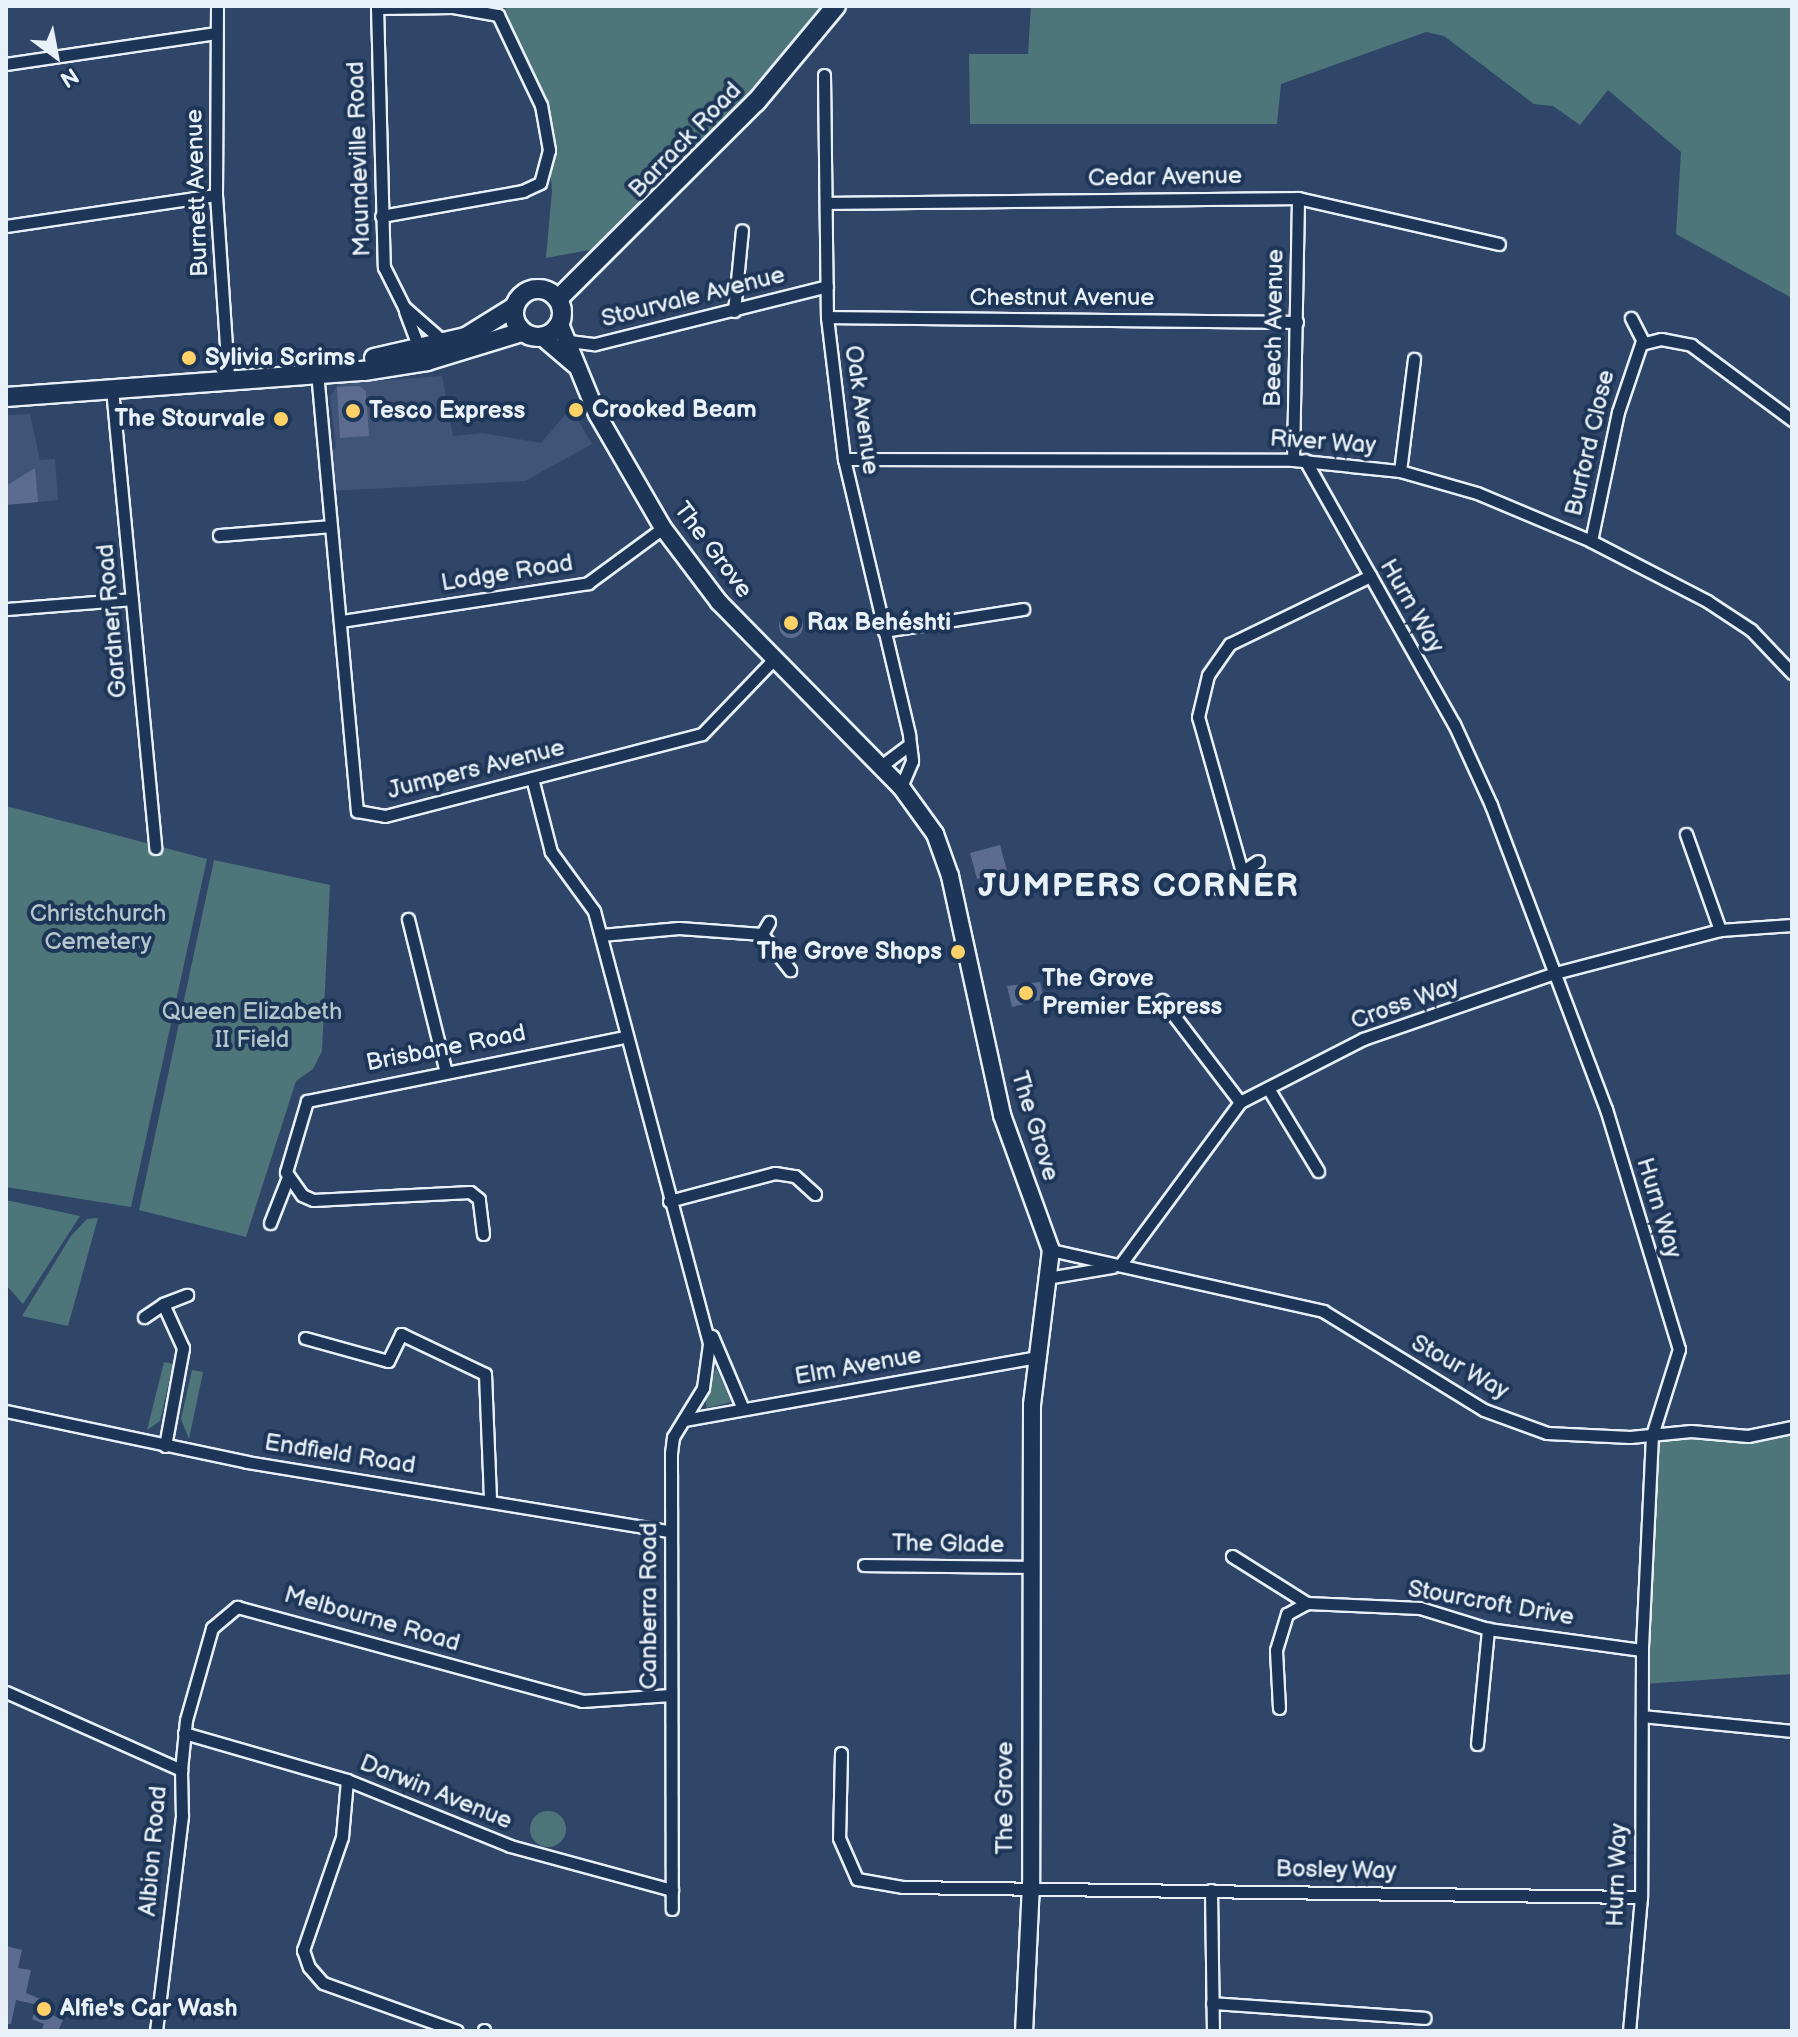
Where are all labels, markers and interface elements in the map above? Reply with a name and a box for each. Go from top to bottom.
north arrow [16,16,96,96]
text: N [55,61,83,93]
street label: Maundeville Road [341,61,377,257]
street label: Barrack Road [623,76,747,204]
street label: Burnett Avenue [180,109,214,277]
street label: Cedar Avenue [1088,161,1242,193]
street label: Beech Avenue [1258,249,1290,407]
street label: Stourvale Avenue [598,260,788,334]
street label: Chestnut Avenue [970,284,1154,312]
street label: Oak Avenue [839,343,885,477]
place label: Sylivia Scrims [205,344,355,372]
marker: Sylivia Scrims [180,349,198,367]
street label: Burford Close [1559,367,1621,519]
place label: Crooked Beam [592,396,757,424]
place label: Tesco Express [369,397,525,425]
marker: Crooked Beam [567,401,585,419]
marker: Tesco Express [344,402,362,420]
place label: The Stourvale [114,405,265,433]
marker: The Stourvale [272,410,290,428]
street label: River Way [1268,424,1378,460]
street label: The Grove [668,496,758,604]
street label: Gardner Road [91,543,133,699]
street label: Lodge Road [439,548,575,598]
street label: Hurn Way [1373,554,1451,658]
place label: Rax Behéshti [807,609,951,637]
marker: Rax Behéshti [782,614,800,632]
street label: Jumpers Avenue [385,733,567,805]
district label: JUMPERS CORNER [978,868,1300,906]
park label: Christchurch Cemetery [30,900,166,956]
place label: The Grove Shops [757,938,942,966]
marker: The Grove Shops [949,943,967,961]
place label: The Grove Premier Express [1042,965,1222,1021]
street label: Cross Way [1346,970,1464,1036]
marker: The Grove Premier Express [1017,984,1035,1002]
park label: Queen Elizabeth II Field [162,998,342,1054]
street label: Brisbane Road [364,1018,528,1078]
street label: The Grove [1005,1068,1065,1184]
street label: Hurn Way [1630,1154,1688,1262]
street label: Stour Way [1406,1328,1514,1406]
street label: Elm Avenue [792,1341,924,1391]
street label: Endfield Road [262,1428,418,1480]
street label: Canberra Road [635,1522,663,1690]
street label: The Glade [892,1529,1004,1559]
street label: Stourcroft Drive [1406,1574,1576,1632]
street label: Melbourne Road [281,1580,463,1658]
street label: The Grove [991,1742,1019,1854]
street label: Darwin Avenue [356,1748,516,1836]
street label: Albion Road [133,1785,173,1917]
street label: Hurn Way [1601,1822,1633,1928]
street label: Bosley Way [1274,1855,1398,1885]
place label: Alfie's Car Wash [60,1995,237,2023]
marker: Alfie's Car Wash [35,2000,53,2018]

